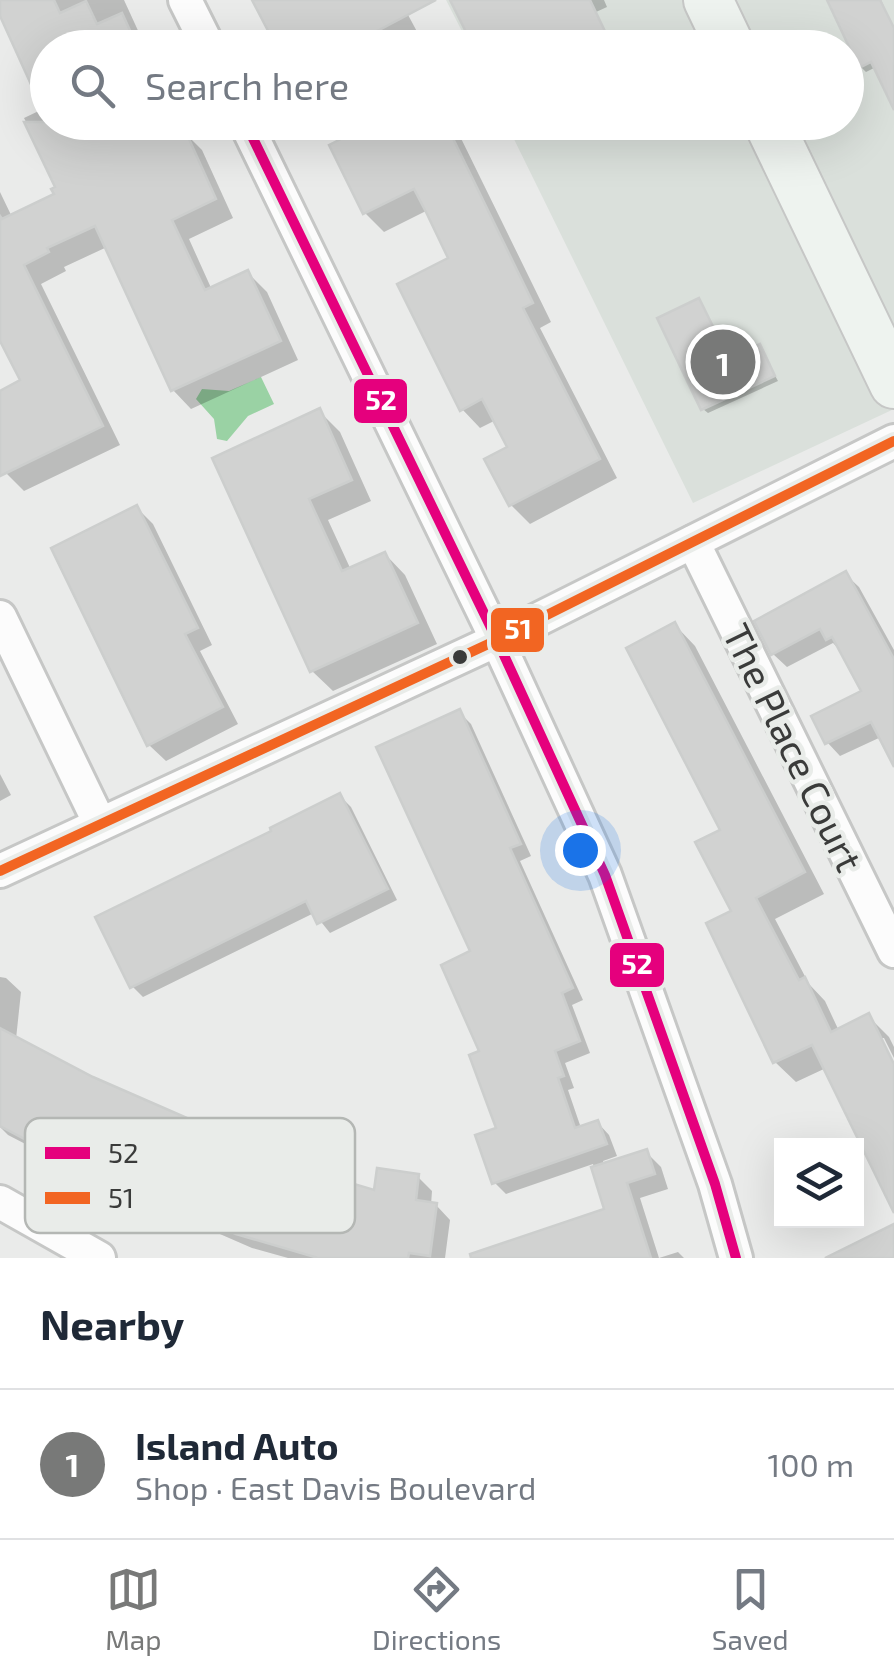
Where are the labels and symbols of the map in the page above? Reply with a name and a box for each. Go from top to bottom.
pin: 1 [690,324,756,400]
line badge: 52 [352,377,409,425]
text: 52 [365,382,397,416]
line badge: 51 [489,606,546,654]
text: 51 [504,611,532,645]
street label: The Place Court [714,616,874,878]
unlabelled marker [450,647,470,667]
your location [555,825,606,876]
line badge: 52 [608,941,666,989]
text: 52 [621,946,653,980]
legend [25,1118,355,1233]
text: 52 [108,1135,139,1169]
text: 51 [108,1180,134,1214]

